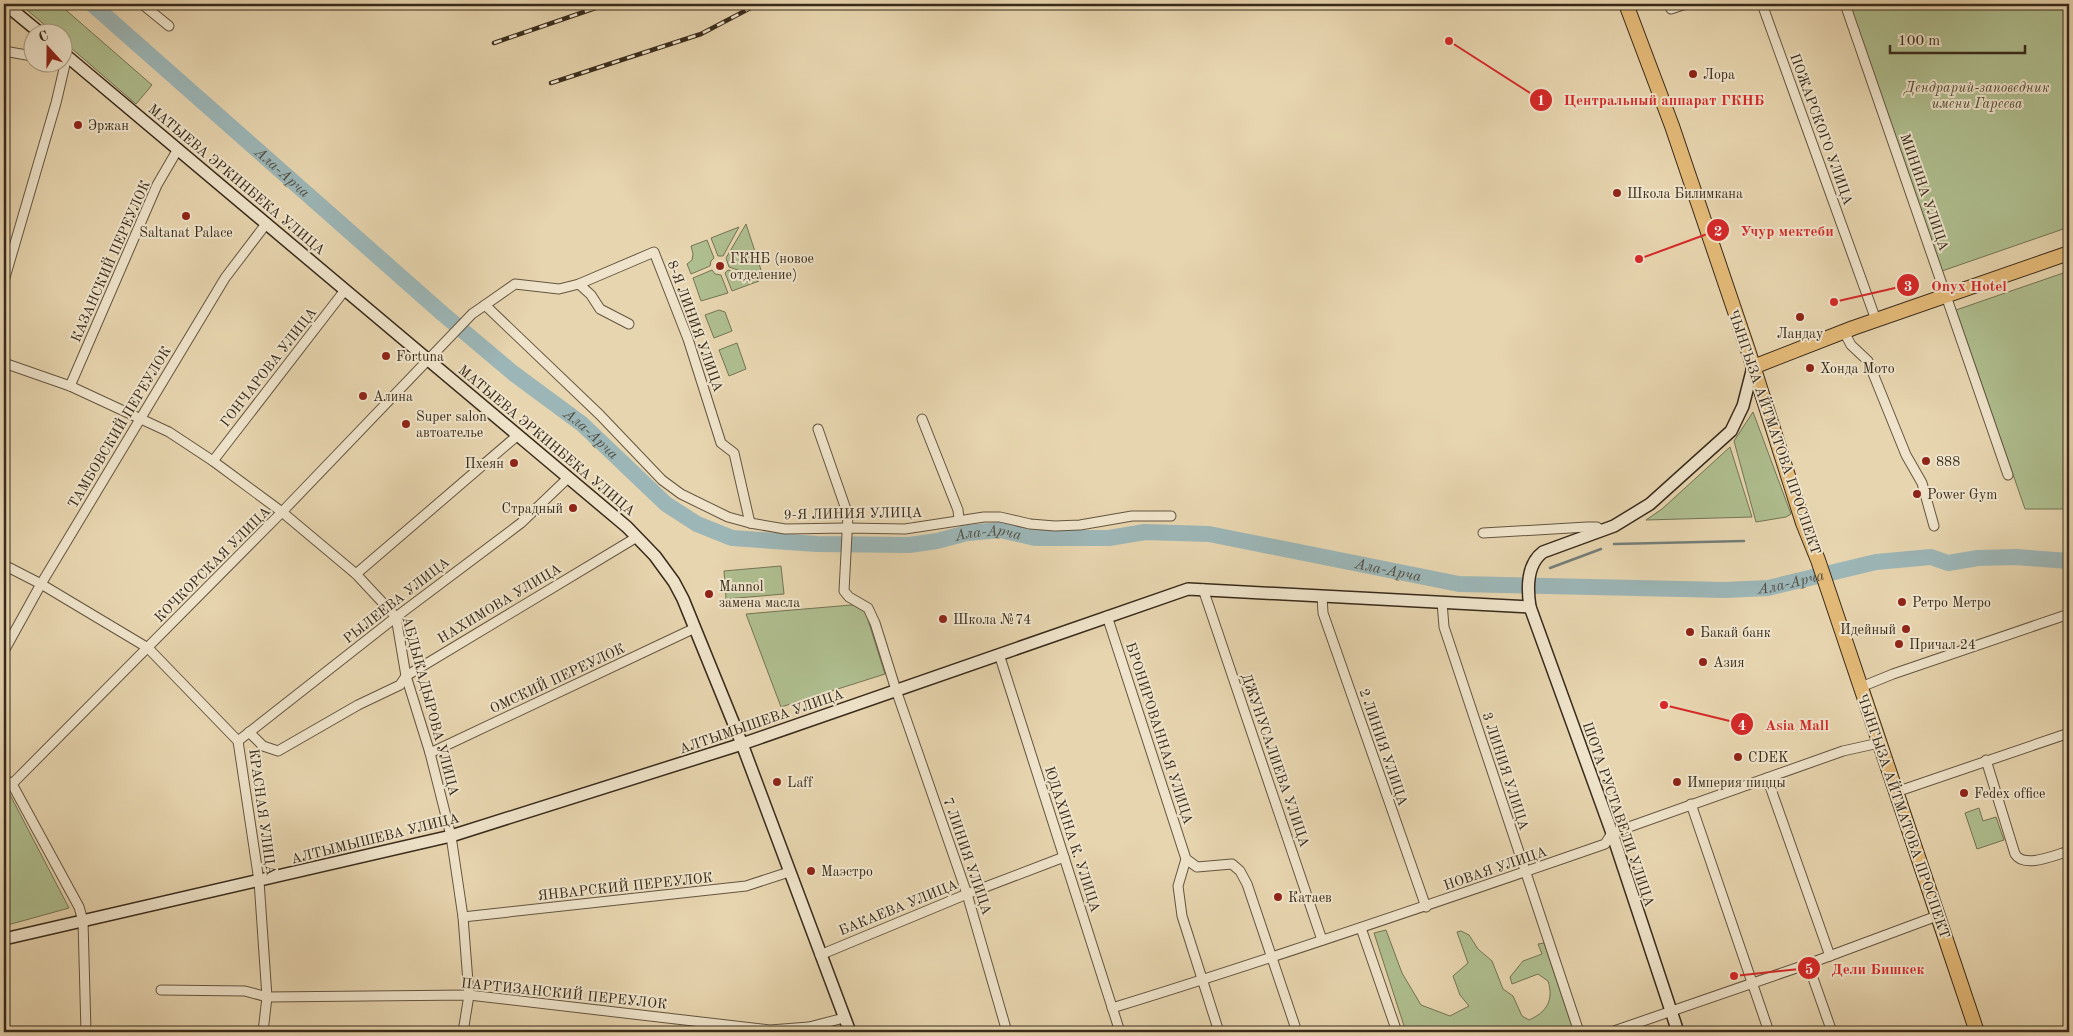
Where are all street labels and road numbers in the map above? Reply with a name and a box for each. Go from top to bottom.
street label: ПОЖАРСКОГО УЛИЦА [1787,52,1855,207]
street label: МАТЫЕВА ЭРКИНБЕКА УЛИЦА [145,102,328,258]
street label: МИНИНА УЛИЦА [1897,132,1951,253]
street label: КАЗАНСКИЙ ПЕРЕУЛОК [65,177,153,344]
street label: 8-Я ЛИНИЯ УЛИЦА [665,259,725,394]
street label: ГОНЧАРОВА УЛИЦА [218,305,320,430]
street label: ЧЫНГЫЗА АЙТМАТОВА ПРОСПЕКТ [1725,307,1826,556]
street label: ТАМБОВСКИЙ ПЕРЕУЛОК [63,342,174,511]
street label: МАТЫЕВА ЭРКИНБЕКА УЛИЦА [455,363,638,519]
street label: КОЧКОРСКАЯ УЛИЦА [152,504,273,625]
street label: 9-Я ЛИНИЯ УЛИЦА [784,506,923,522]
street label: РЫЛЕЕВА УЛИЦА [341,555,453,646]
street label: НАХИМОВА УЛИЦА [435,561,564,646]
street label: АБДЫКАДЫРОВА УЛИЦА [399,615,461,798]
street label: ОМСКИЙ ПЕРЕУЛОК [486,638,627,716]
street label: БРОНИРОВАННАЯ УЛИЦА [1123,641,1195,826]
street label: ДЖУНУСАЛИЕВА УЛИЦА [1239,672,1312,849]
street label: АЛТЫМЫШЕВА УЛИЦА [677,687,846,757]
street label: 2 ЛИНИЯ УЛИЦА [1356,687,1410,808]
street label: ЧЫНГЫЗА АЙТМАТОВА ПРОСПЕКТ [1854,691,1955,940]
street label: 3 ЛИНИЯ УЛИЦА [1479,711,1531,832]
street label: ШОТА РУСТАВЕЛИ УЛИЦА [1580,720,1656,909]
street label: КРАСНАЯ УЛИЦА [246,748,278,876]
street label: ЮДАХИНА К. УЛИЦА [1042,765,1102,914]
street label: 7 ЛИНИЯ УЛИЦА [940,796,994,917]
street label: АЛТЫМЫШЕВА УЛИЦА [290,811,461,867]
street label: НОВАЯ УЛИЦА [1442,845,1549,893]
street label: ЯНВАРСКИЙ ПЕРЕУЛОК [536,867,713,903]
street label: БАКАЕВА УЛИЦА [837,878,960,938]
street label: ПАРТИЗАНСКИЙ ПЕРЕУЛОК [460,972,668,1012]

